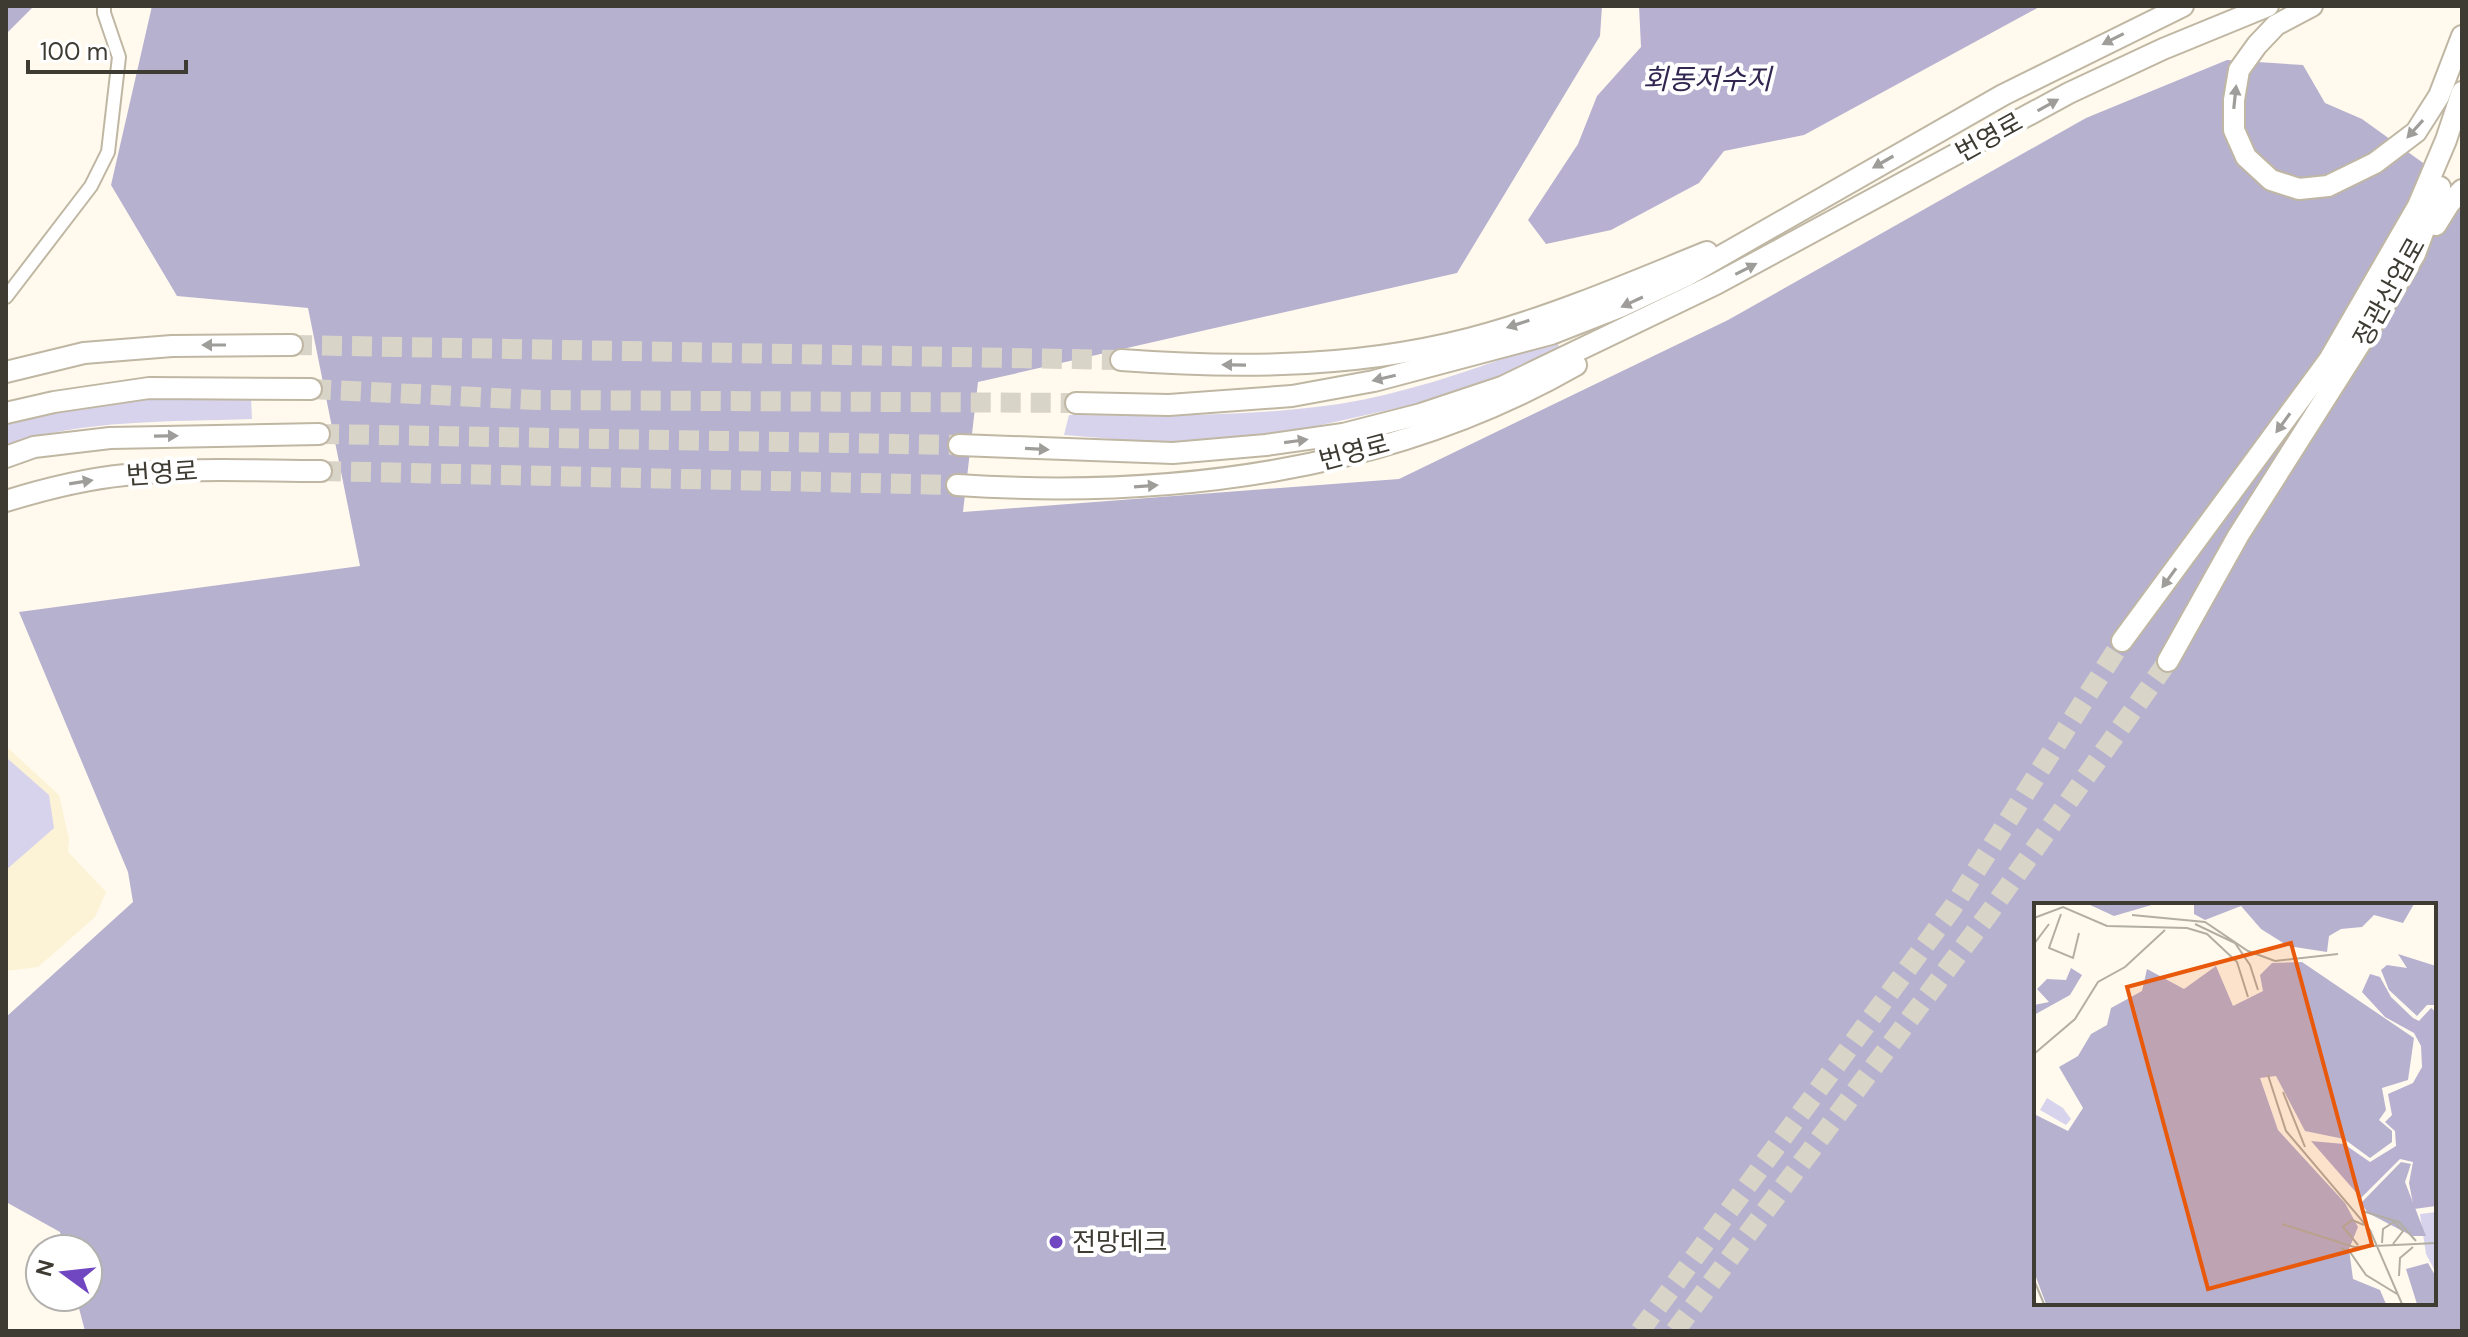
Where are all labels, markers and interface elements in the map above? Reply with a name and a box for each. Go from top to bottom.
scale bar [28,24,186,74]
one-way arrow [2101,33,2124,46]
text: 100 m [40,36,108,67]
water label: 회동저수지 [1643,61,1774,98]
one-way arrow [2229,84,2242,109]
one-way arrow [2036,98,2059,112]
street label: 번영로 [1949,105,2029,169]
one-way arrow [2407,119,2424,139]
one-way arrow [1872,155,1895,169]
street label: 정관산업로 [2345,231,2433,353]
one-way arrow [1734,263,1757,276]
one-way arrow [1620,295,1643,309]
one-way arrow [1506,319,1530,331]
one-way arrow [201,339,226,352]
one-way arrow [1221,359,1246,371]
one-way arrow [1371,372,1396,385]
one-way arrow [2275,413,2291,433]
street label: 번영로 [1315,426,1393,478]
one-way arrow [154,430,179,443]
one-way arrow [1284,434,1309,447]
one-way arrow [1025,443,1050,456]
street label: 번영로 [125,454,199,492]
one-way arrow [69,475,94,487]
one-way arrow [1134,479,1159,492]
one-way arrow [2162,567,2177,588]
inset map [2034,903,2436,1305]
place label: 전망데크 [1072,1225,1168,1259]
north arrow [24,1233,104,1313]
marker: 전망데크 [1047,1233,1065,1251]
text: N [29,1256,61,1279]

